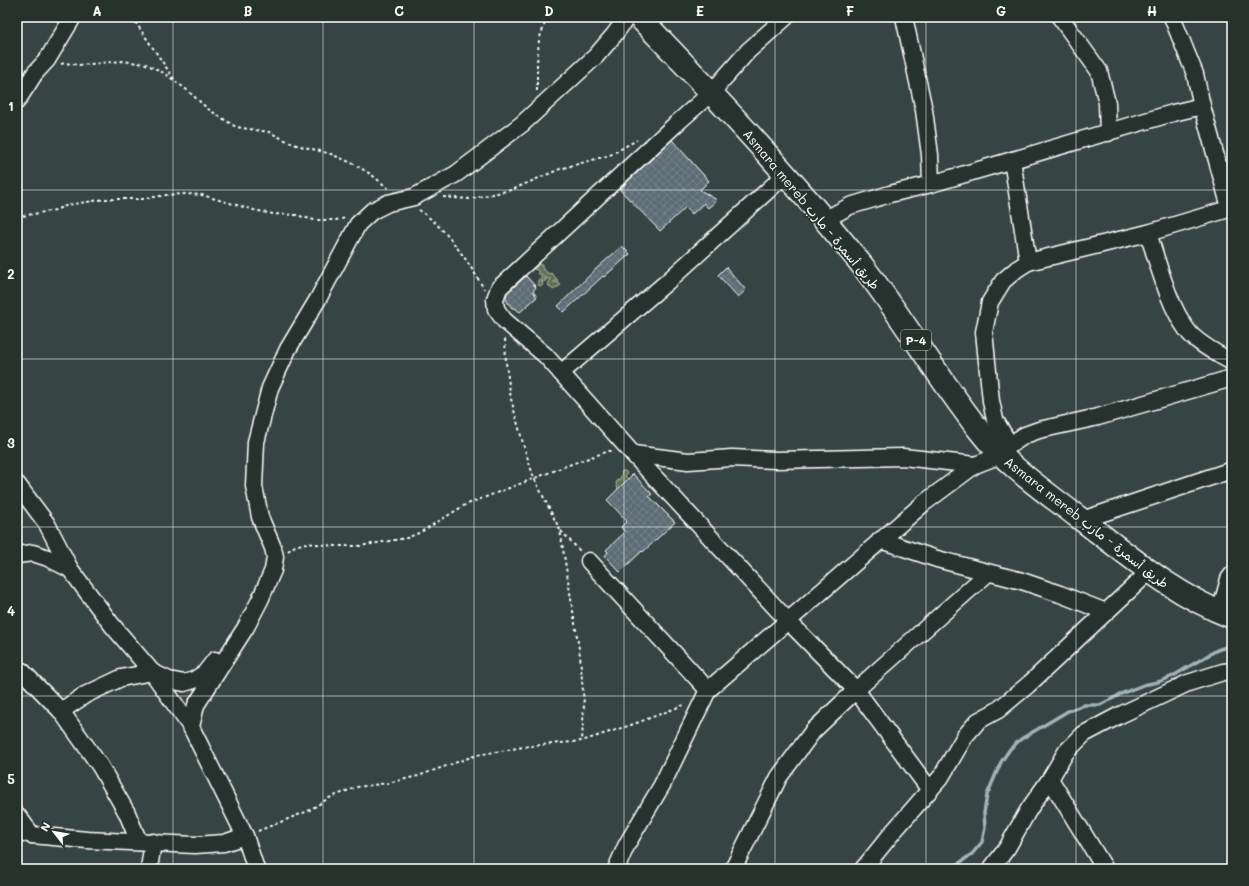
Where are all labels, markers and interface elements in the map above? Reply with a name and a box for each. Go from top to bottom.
text: A [92,2,102,19]
text: B [244,2,253,19]
text: C [394,2,404,19]
text: D [544,2,554,19]
text: E [696,2,704,19]
text: F [846,2,854,19]
text: G [996,2,1006,19]
text: H [1147,2,1157,19]
text: 1 [8,97,14,114]
street label: Asmara mereb طريق أسمرة - مارب [739,125,884,293]
text: 2 [7,265,15,282]
road number: P-4 [901,330,931,350]
text: 3 [7,434,15,451]
street label: Asmara mereb طريق أسمرة - مارب [1001,452,1173,592]
text: 4 [7,602,15,619]
text: 5 [7,770,15,787]
north arrow [34,812,74,852]
text: N [36,819,54,834]

